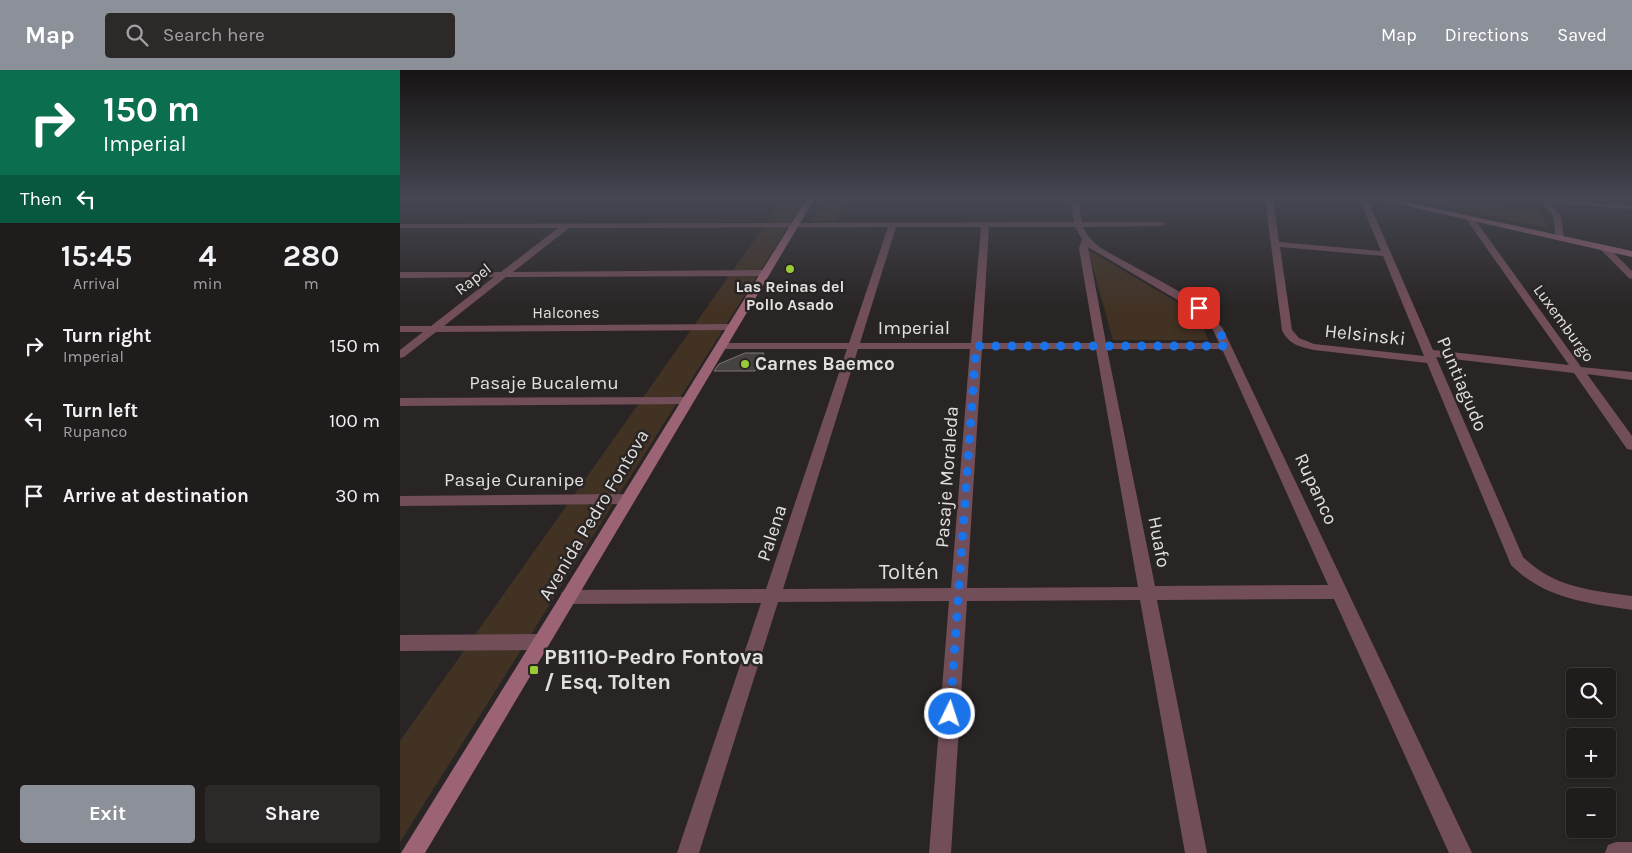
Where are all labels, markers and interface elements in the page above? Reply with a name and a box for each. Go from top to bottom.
search box [105,13,455,58]
text: Map [25,21,75,49]
icon: search [123,21,151,49]
text: Search here [163,24,265,46]
text: Map [1381,24,1417,46]
text: Directions [1445,24,1529,46]
text: Saved [1557,24,1607,46]
text: 150 m [103,89,200,130]
icon: right [20,90,85,155]
text: Imperial [103,131,187,157]
icon: left [72,185,100,213]
text: Then [20,188,62,210]
text: 15:45 [61,238,132,274]
text: 4 [199,238,216,274]
text: 280 [283,238,339,274]
street label: Rapel [451,259,495,299]
marker: Las Reinas del Pollo Asado [784,263,796,275]
text: Arrival [73,274,120,293]
text: min [193,274,222,293]
text: m [304,274,319,293]
place label: Las Reinas del Pollo Asado [736,277,844,314]
street label: Luxemburgo [1530,281,1598,365]
pin [1178,287,1220,329]
icon: arrive [1185,294,1213,322]
street label: Halcones [532,303,600,322]
street label: Imperial [878,317,950,339]
street label: Helsinski [1323,320,1407,350]
text: Turn right [63,325,152,347]
icon: right [20,332,48,360]
street label: Puntiagudo [1432,333,1492,435]
text: 150 m [329,335,380,357]
text: Imperial [63,347,124,366]
place label: Carnes Baemco [755,353,895,375]
marker: Carnes Baemco [739,358,751,370]
street label: Pasaje Bucalemu [469,372,619,394]
text: Turn left [63,400,138,422]
street label: Pasaje Moraleda [931,405,963,549]
icon: left [20,407,48,435]
text: 100 m [329,410,380,432]
text: Rupanco [63,422,127,441]
street label: Avenida Pedro Fontova [534,426,654,604]
street label: Rupanco [1290,450,1342,528]
street label: Pasaje Curanipe [444,469,584,491]
icon: arrive [20,482,48,510]
text: Arrive at destination [63,485,249,507]
text: 30 m [335,485,380,507]
street label: Palena [753,502,791,564]
street label: Huafo [1143,515,1175,569]
street label: Toltén [879,559,939,585]
place label: PB1110-Pedro Fontova / Esq. Tolten [544,644,764,695]
marker: PB1110-Pedro Fontova / Esq. Tolten [528,664,540,676]
map controls [1566,668,1616,838]
button: search [1566,668,1616,718]
position arrow [923,687,975,739]
button: + [1566,728,1616,778]
button: Exit [20,785,195,843]
button: Share [205,785,380,843]
button: − [1566,788,1616,838]

